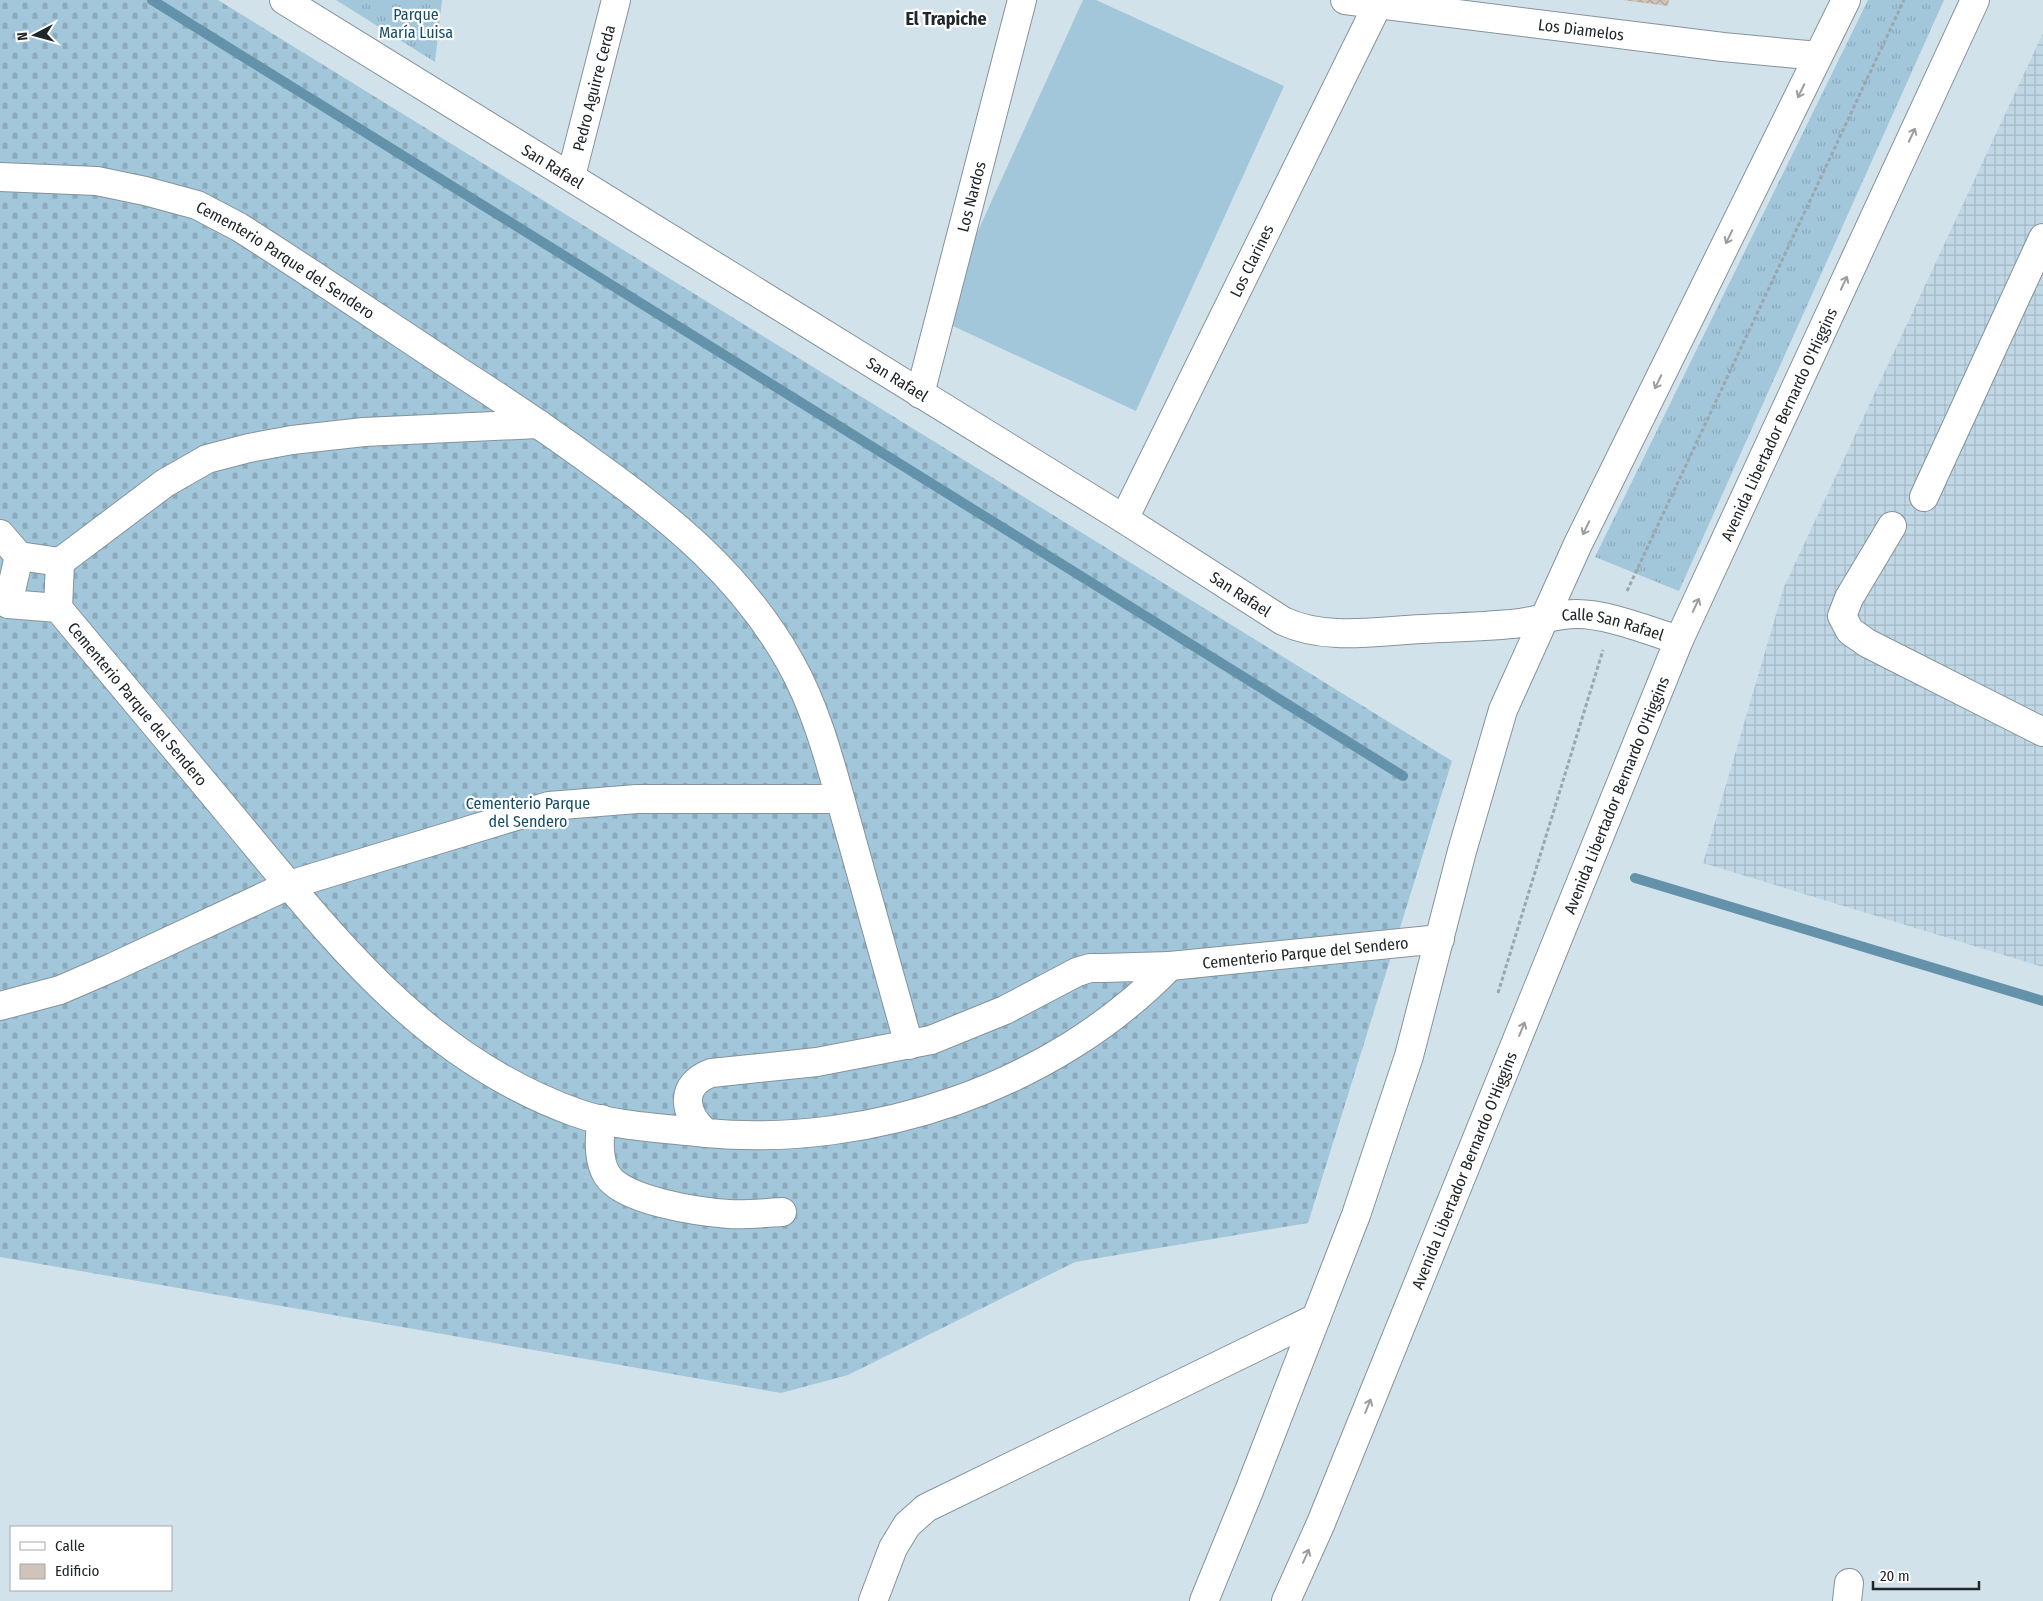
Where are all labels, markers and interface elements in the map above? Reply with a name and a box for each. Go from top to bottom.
park label: Parque María Luisa [379,5,453,42]
district label: El Trapiche [905,8,987,30]
north arrow [10,10,60,60]
street label: Los Diamelos [1537,15,1625,45]
street label: Pedro Aguirre Cerda [569,23,619,153]
text: N [14,31,31,41]
one-way arrow [1796,83,1805,98]
one-way arrow [1908,128,1918,143]
street label: San Rafael [518,140,587,193]
street label: Los Nardos [953,159,990,234]
street label: Cementerio Parque del Sendero [193,197,378,323]
street label: Los Clarines [1226,221,1278,300]
one-way arrow [1724,229,1734,244]
one-way arrow [1840,276,1850,291]
street label: Avenida Libertador Bernardo O'Higgins [1717,305,1841,544]
street label: San Rafael [863,353,931,406]
one-way arrow [1653,375,1663,390]
one-way arrow [1581,520,1590,535]
street label: San Rafael [1206,568,1275,621]
one-way arrow [1691,598,1701,613]
street label: Calle San Rafael [1561,605,1666,645]
street label: Cementerio Parque del Sendero [64,618,211,790]
street label: Avenida Libertador Bernardo O'Higgins [1560,674,1673,917]
park label: Cementerio Parque del Sendero [466,794,590,831]
street label: Cementerio Parque del Sendero [1201,933,1409,973]
one-way arrow [1517,1022,1527,1037]
street label: Avenida Libertador Bernardo O'Higgins [1408,1049,1521,1292]
one-way arrow [1364,1399,1373,1414]
legend [10,1526,172,1591]
text: Calle [55,1537,85,1555]
one-way arrow [1302,1549,1312,1564]
scale bar [1873,1558,1979,1590]
text: Edificio [55,1562,100,1580]
text: 20 m [1880,1567,1910,1585]

